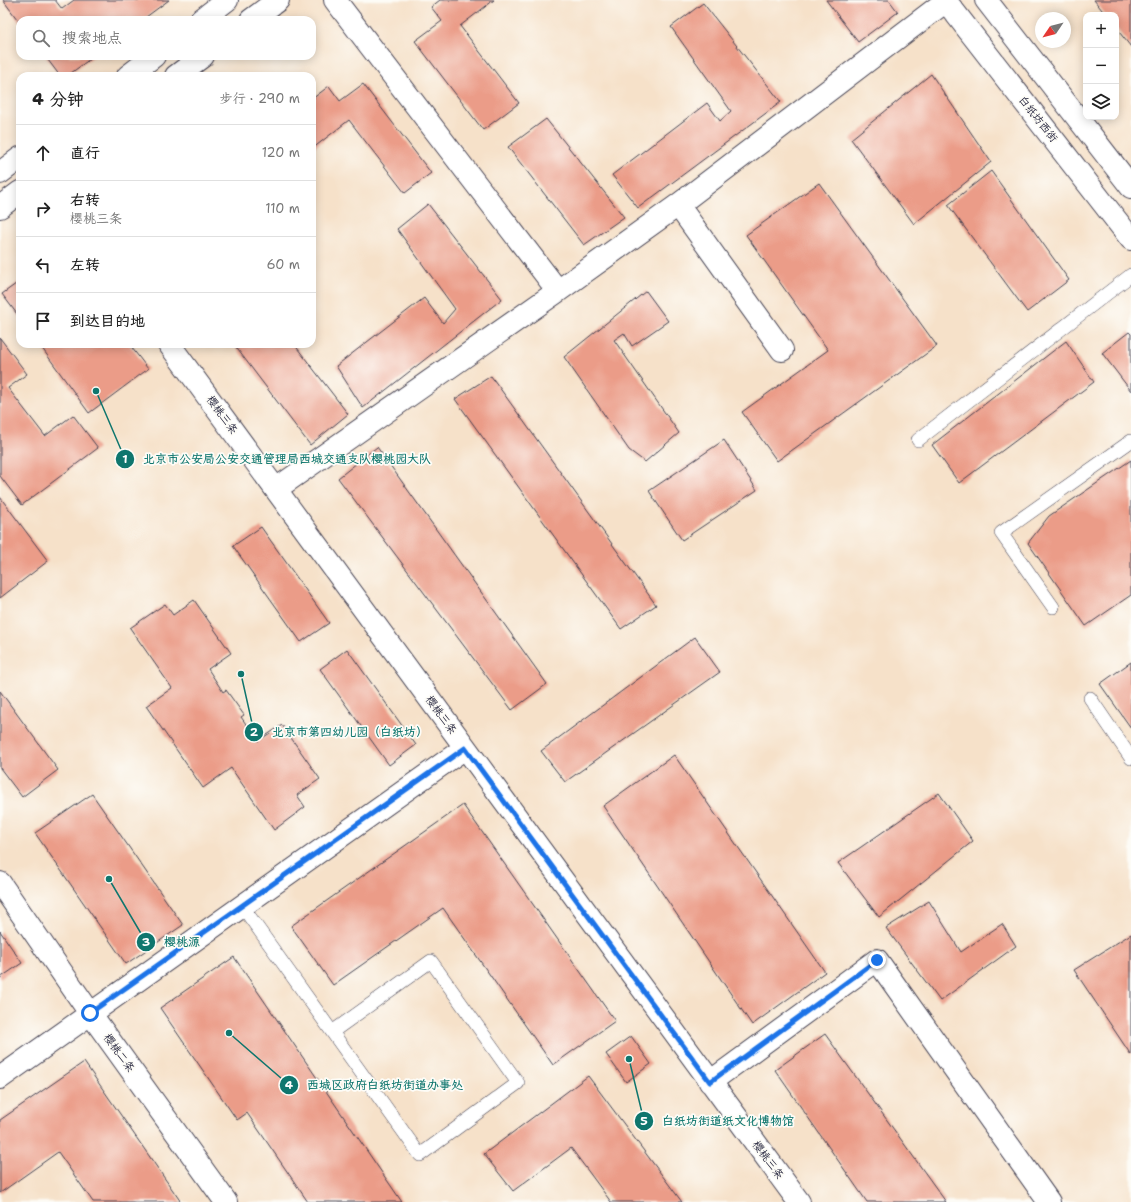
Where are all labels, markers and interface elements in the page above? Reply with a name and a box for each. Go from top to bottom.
north arrow [1035,12,1071,48]
map controls [1083,12,1119,120]
button: + [1083,12,1119,48]
search box [16,16,316,60]
icon: search [30,27,52,49]
text: 搜索地点 [62,28,122,48]
button: − [1083,48,1119,84]
button: layers [1083,84,1119,120]
text: 4 分钟 [32,88,84,110]
text: 步行 · 290 m [219,90,300,107]
street label: 白纸坊西街 [1015,93,1061,146]
icon: ahead [32,142,54,164]
text: 直行 [70,143,100,163]
text: 120 m [262,144,300,161]
text: 右转 [70,190,100,210]
icon: right [32,198,54,220]
text: 110 m [265,200,300,217]
text: 樱桃三条 [70,210,122,227]
icon: left [32,254,54,276]
text: 左转 [70,255,100,275]
text: 60 m [267,256,300,273]
icon: arrive [32,310,54,332]
text: 到达目的地 [70,311,145,331]
street label: 樱桃三条 [203,393,241,437]
callout: 北京市公安局公安交通管理局西城交通支队樱桃园大队 [115,447,439,471]
text: 1 [122,451,128,467]
text: 北京市公安局公安交通管理局西城交通支队樱桃园大队 [143,451,431,467]
street label: 樱桃三条 [422,693,460,737]
callout: 北京市第四幼儿园（白纸坊） [244,720,436,744]
text: 2 [250,724,259,740]
text: 北京市第四幼儿园（白纸坊） [272,724,428,740]
callout: 樱桃源 [136,930,208,954]
text: 3 [142,934,150,950]
text: 樱桃源 [164,934,200,950]
route end [868,951,886,969]
route start [81,1004,99,1022]
street label: 樱桃二条 [100,1031,138,1075]
callout: 西城区政府白纸坊街道办事处 [279,1073,471,1097]
text: 4 [285,1077,294,1093]
text: 西城区政府白纸坊街道办事处 [307,1077,463,1093]
callout: 白纸坊街道纸文化博物馆 [634,1109,802,1133]
text: 5 [640,1113,648,1129]
text: 白纸坊街道纸文化博物馆 [662,1113,794,1129]
street label: 樱桃三条 [749,1138,787,1182]

